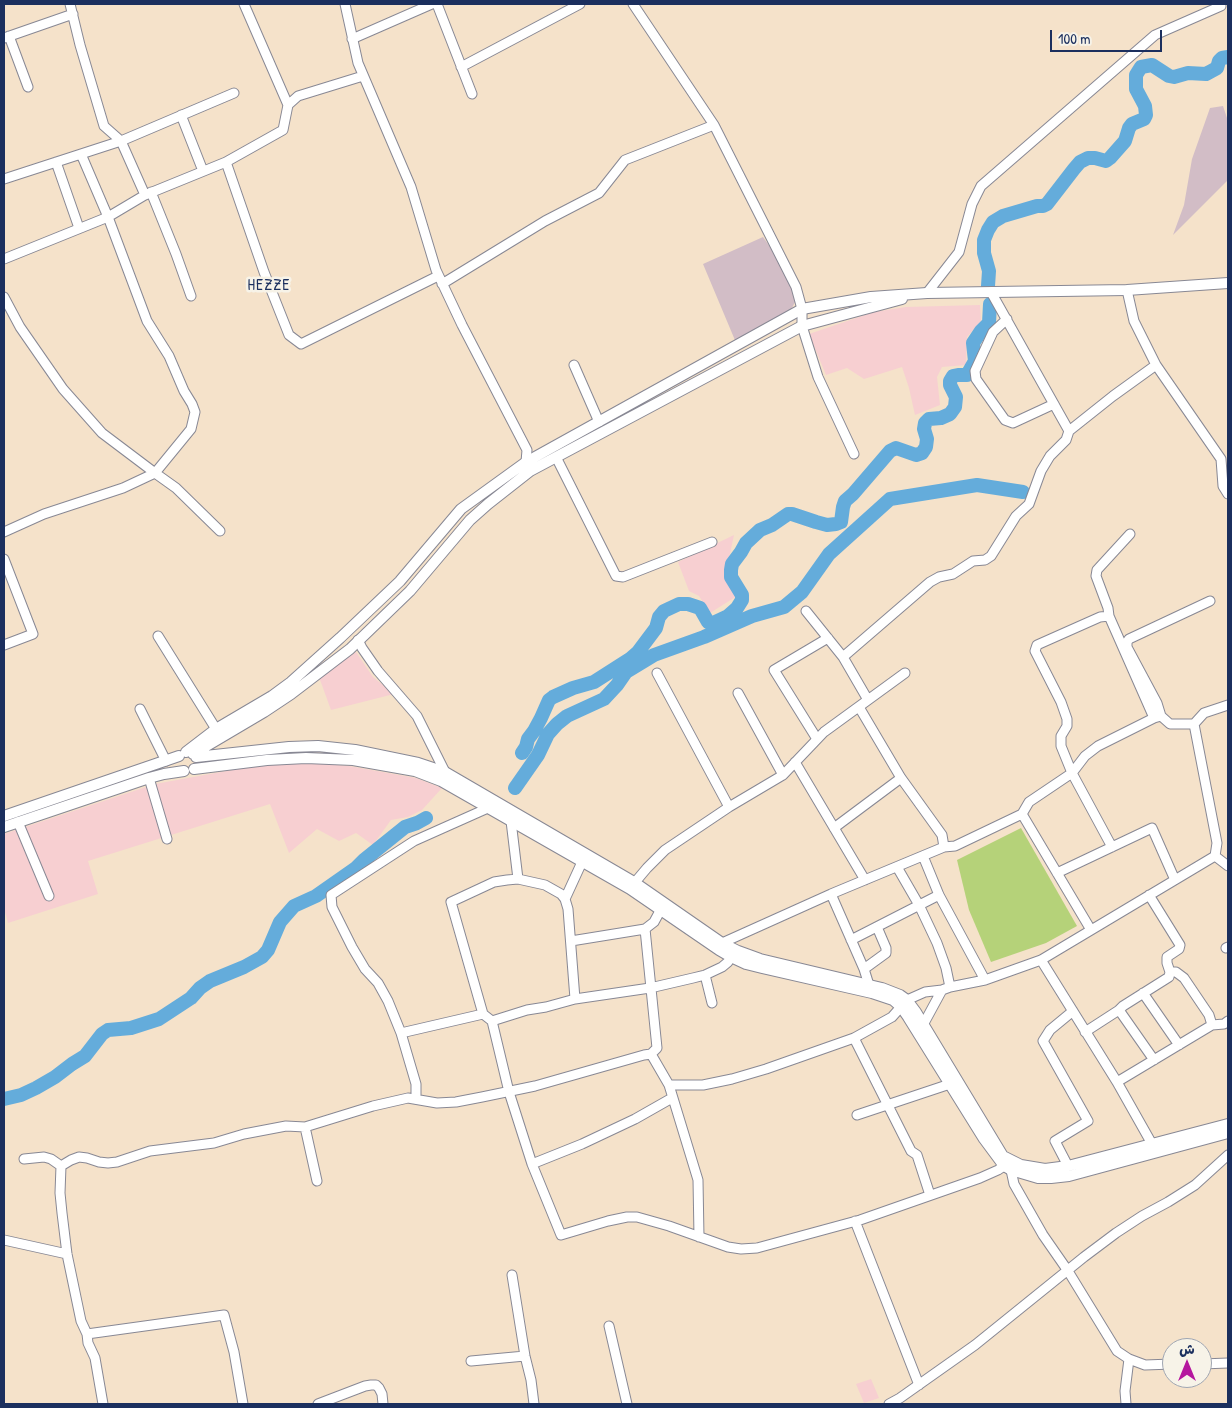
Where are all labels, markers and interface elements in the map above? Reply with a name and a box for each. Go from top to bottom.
scale bar [1052,20,1164,52]
text: 100 m [1058,28,1091,49]
district label: HEZZE [247,276,291,296]
north arrow [1162,1338,1212,1388]
text: ش [1179,1339,1195,1358]

